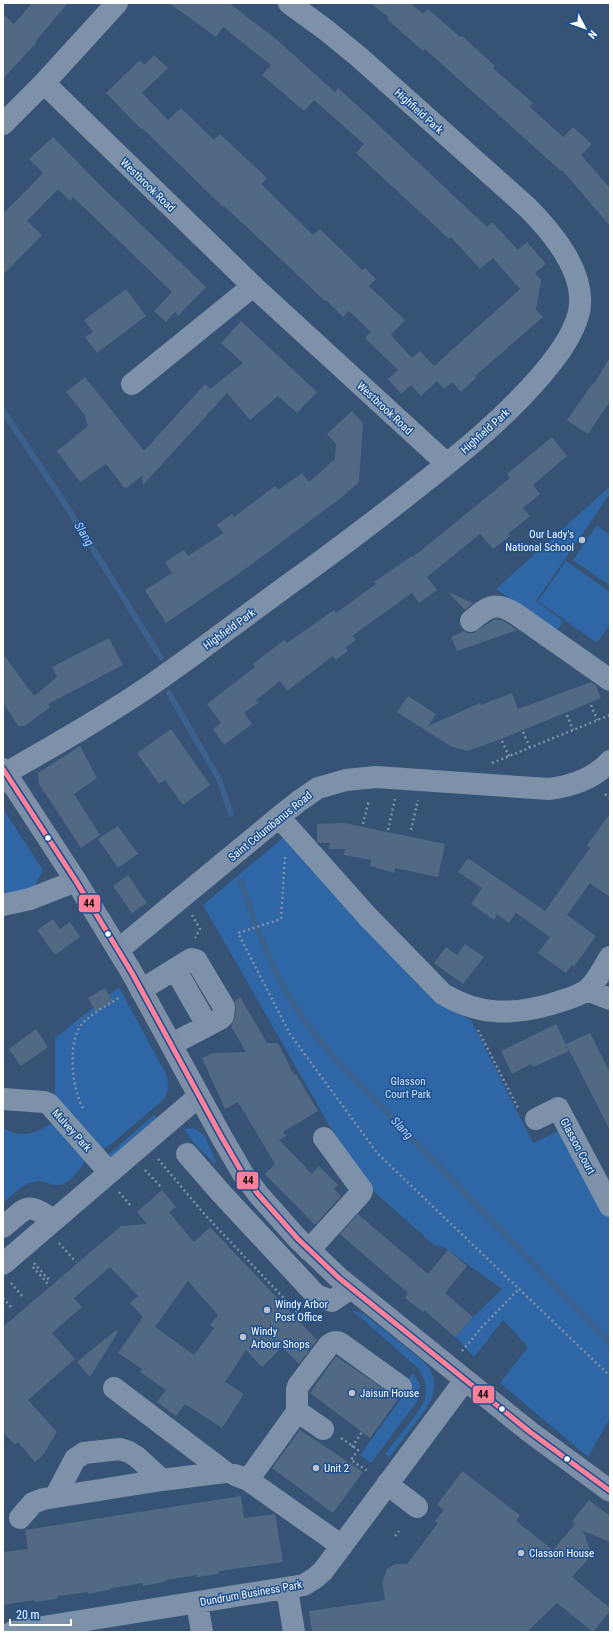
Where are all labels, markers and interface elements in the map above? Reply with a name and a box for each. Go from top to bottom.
north arrow [565,8,605,48]
text: N [585,27,599,41]
street label: Highfield Park [392,86,446,137]
street label: Westbrook Road [118,156,178,215]
street label: Westbrook Road [354,379,415,437]
street label: Highfield Park [458,406,512,457]
water label: Slang [71,519,97,549]
place label: Our Lady's National School [505,528,574,554]
marker: Our Lady's National School [577,535,587,545]
street label: Highfield Park [201,606,258,653]
street label: Saint Columbanus Road [226,789,315,864]
unlabelled marker [43,833,53,843]
line badge: 44 [78,894,101,913]
text: 44 [83,897,95,910]
unlabelled marker [103,929,113,939]
park label: Glasson Court Park [385,1075,431,1101]
street label: Mulvey Park [49,1106,94,1154]
water label: Slang [388,1114,416,1142]
street label: Glasson Court [557,1116,598,1177]
line badge: 44 [236,1171,259,1190]
text: 44 [242,1174,254,1187]
place label: Windy Arbor Post Office [275,1298,328,1324]
marker: Windy Arbor Post Office [262,1305,272,1315]
place label: Windy Arbour Shops [251,1325,310,1351]
marker: Windy Arbour Shops [238,1332,248,1342]
line badge: 44 [472,1385,495,1404]
place label: Jaisun House [360,1387,419,1400]
marker: Jaisun House [347,1388,357,1398]
text: 44 [477,1388,489,1401]
unlabelled marker [497,1404,507,1414]
unlabelled marker [562,1454,572,1464]
place label: Unit 2 [324,1462,349,1475]
marker: Unit 2 [311,1463,321,1473]
place label: Classon House [529,1547,594,1560]
marker: Classon House [516,1548,526,1558]
street label: Dundrum Business Park [199,1578,303,1609]
scale bar [10,1601,71,1627]
text: 20 m [16,1608,40,1622]

